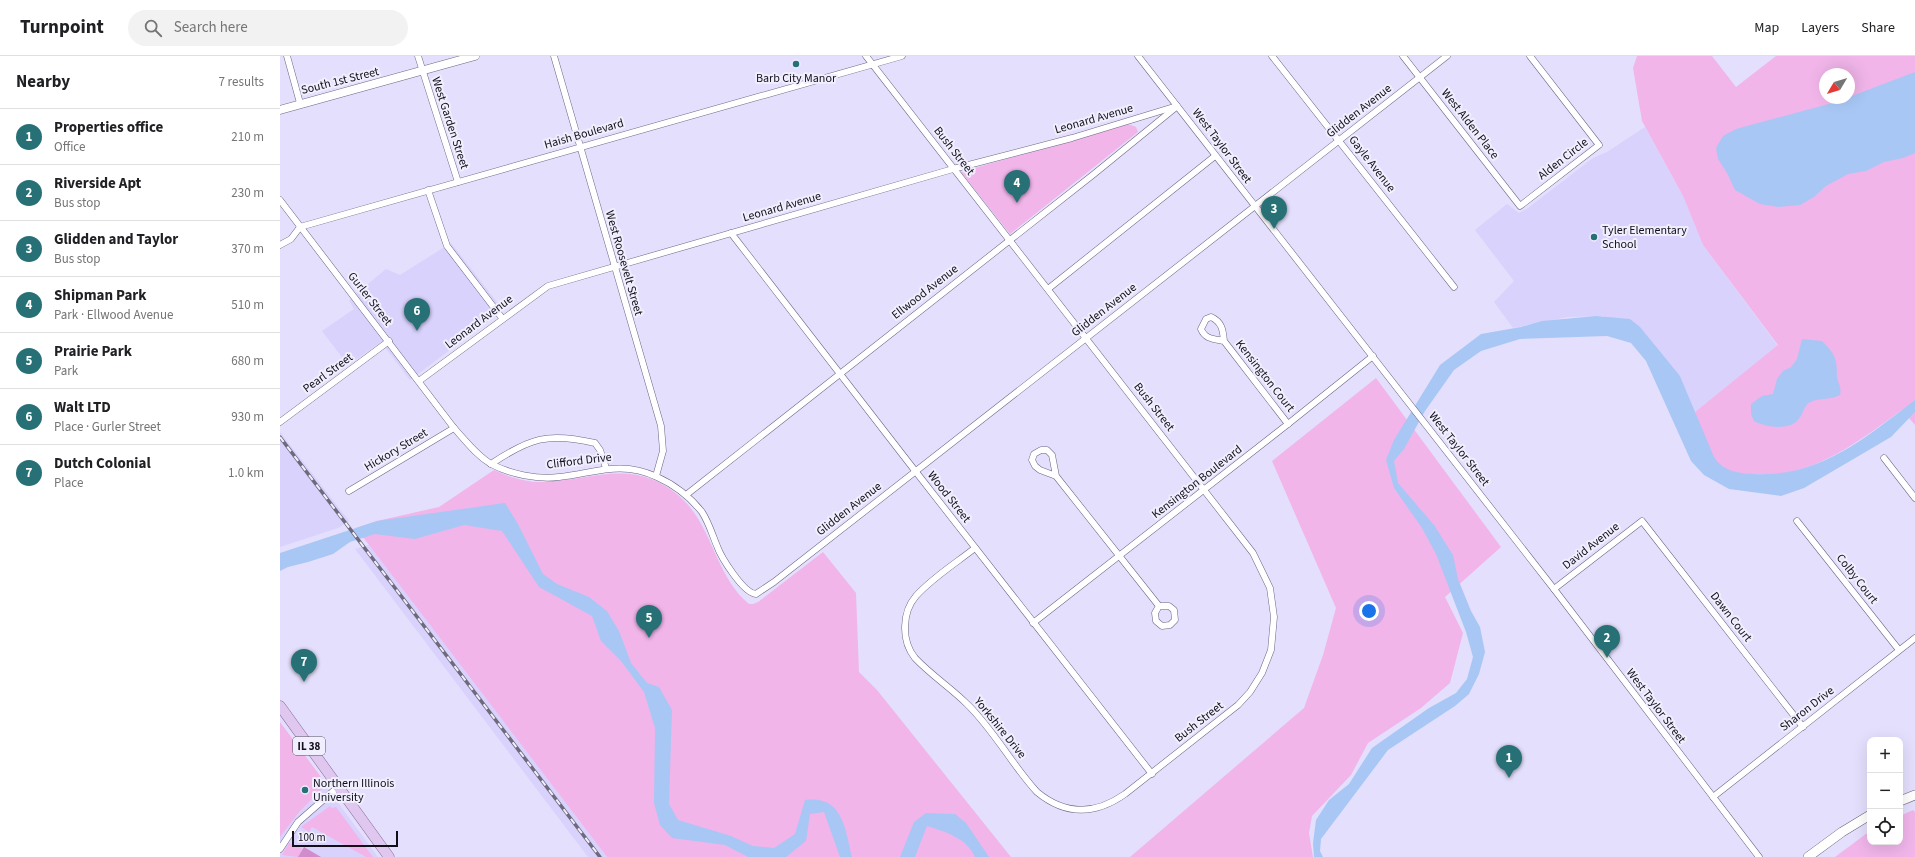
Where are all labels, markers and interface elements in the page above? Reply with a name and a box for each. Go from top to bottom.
search box [128,10,408,46]
text: Turnpoint [20,14,104,41]
icon: search [142,17,164,39]
text: Search here [174,17,248,38]
text: Map [1754,18,1779,38]
text: Layers [1801,18,1839,38]
text: Share [1861,18,1895,38]
marker: Barb City Manor [791,59,801,69]
street label: South 1st Street [299,63,381,99]
north arrow [1819,68,1855,104]
text: Nearby [16,70,70,94]
place label: Barb City Manor [756,70,837,87]
text: 7 results [219,73,264,91]
street label: West Garden Street [427,75,473,171]
street label: Glidden Avenue [1323,80,1395,142]
street label: West Alden Place [1437,85,1503,163]
street label: Leonard Avenue [1053,100,1135,138]
street label: West Taylor Street [1188,105,1256,187]
street label: Haish Boulevard [542,115,626,153]
text: Properties office [54,117,163,138]
street label: Bush Street [930,123,978,179]
text: 1 [26,128,32,146]
text: 210 m [231,128,264,146]
street label: Gayle Avenue [1345,132,1399,196]
street label: Alden Circle [1534,134,1592,184]
text: Office [54,138,85,156]
pin: 4 [1004,170,1030,203]
text: Riverside Apt [54,173,141,194]
text: 2 [26,184,32,202]
text: 230 m [231,184,264,202]
street label: Leonard Avenue [741,188,823,226]
text: Bus stop [54,194,100,212]
pin: 3 [1261,196,1287,229]
street label: West Roosevelt Street [601,209,647,317]
place label: Tyler Elementary School [1602,222,1687,253]
text: Glidden and Taylor [54,229,178,250]
marker: Tyler Elementary School [1589,232,1599,242]
text: 3 [26,240,32,258]
text: 370 m [231,240,264,258]
text: Bus stop [54,250,100,268]
street label: Ellwood Avenue [888,261,962,323]
street label: Gurler Street [344,269,396,329]
street label: Glidden Avenue [1068,279,1140,341]
text: Shipman Park [54,285,147,306]
street label: Leonard Avenue [442,291,516,353]
text: 4 [26,296,32,314]
text: 510 m [231,296,264,314]
pin: 6 [404,298,430,331]
text: Park · Ellwood Avenue [54,306,174,324]
street label: Kensington Court [1231,336,1299,416]
text: Prairie Park [54,341,132,362]
street label: Pearl Street [300,349,356,397]
text: 5 [26,352,32,370]
text: 680 m [231,352,264,370]
text: Park [54,362,78,380]
street label: Bush Street [1130,379,1178,435]
text: Walt LTD [54,397,111,418]
text: 6 [26,408,32,426]
text: 930 m [231,408,264,426]
street label: West Taylor Street [1425,408,1493,490]
text: Place · Gurler Street [54,418,161,436]
street label: Hickory Street [361,424,431,476]
street label: Kensington Boulevard [1148,441,1246,523]
street label: Clifford Drive [546,449,612,473]
text: Dutch Colonial [54,453,151,474]
text: 7 [26,464,32,482]
text: 1.0 km [228,464,264,482]
street label: Wood Street [923,468,975,526]
text: Place [54,474,83,492]
street label: Glidden Avenue [813,478,885,540]
street label: David Avenue [1559,518,1623,574]
street label: Colby Court [1832,550,1882,608]
street label: Dawn Court [1706,588,1756,646]
your location [1359,601,1379,621]
pin: 5 [636,605,662,638]
pin: 2 [1594,625,1620,658]
pin: 7 [291,649,317,682]
street label: West Taylor Street [1622,665,1690,747]
street label: Sharon Drive [1776,682,1838,736]
street label: Yorkshire Drive [969,693,1030,762]
street label: Bush Street [1171,698,1227,746]
road number: IL 38 [293,737,325,755]
map controls [1867,737,1903,845]
button: + [1867,737,1903,773]
pin: 1 [1496,745,1522,778]
button: − [1867,773,1903,809]
place label: Northern Illinois University [313,775,394,806]
marker: Northern Illinois University [300,785,310,795]
button: locate [1867,809,1903,845]
scale bar [292,829,398,848]
text: 100 m [298,830,326,845]

